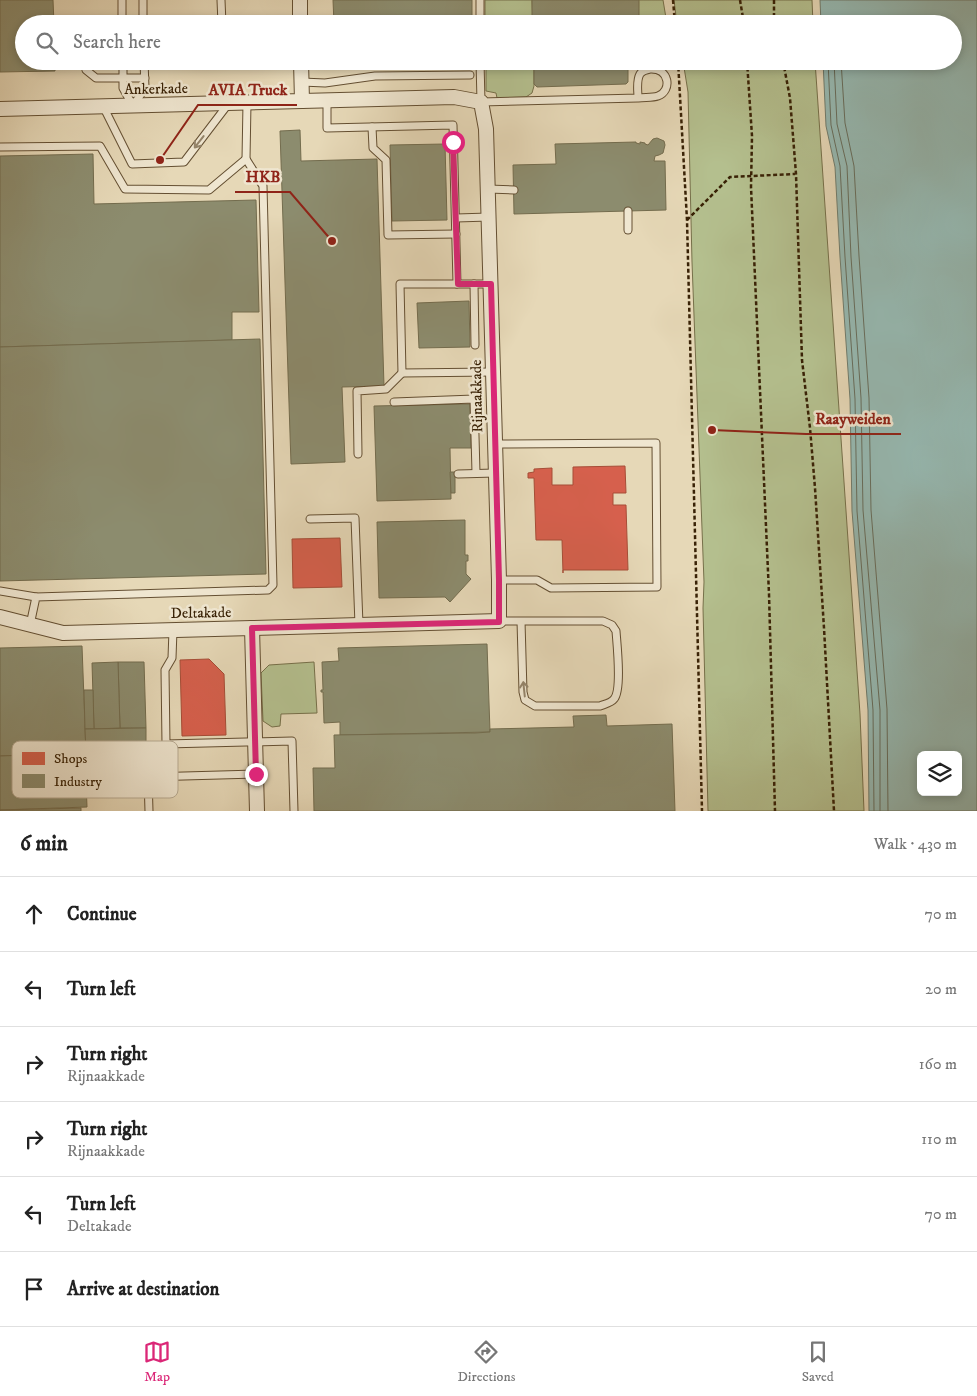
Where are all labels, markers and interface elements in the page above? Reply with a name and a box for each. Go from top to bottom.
search box [15,15,962,70]
icon: search [33,29,61,57]
text: Search here [73,31,161,54]
callout: AVIA Truck [198,74,297,105]
street label: Ankerkade [124,79,188,99]
text: AVIA Truck [207,80,289,100]
route start [442,131,465,154]
one-way arrow [194,135,205,148]
callout: HKB [235,161,290,192]
text: HKB [246,167,280,187]
street label: Rijnaakkade [467,359,487,433]
callout: Raayweiden [806,403,901,434]
text: Raayweiden [815,409,891,429]
street label: Deltakade [171,603,231,623]
one-way arrow [519,681,529,697]
legend [12,741,178,798]
text: Shops [54,750,87,768]
map controls [917,751,962,796]
button: layers [917,751,962,796]
route end [245,763,268,786]
text: Industry [54,773,102,791]
text: 6 min [20,831,68,857]
text: Walk · 430 m [874,834,957,854]
icon: ahead [20,900,48,928]
text: Continue [67,903,137,926]
text: 70 m [925,904,957,924]
icon: left [20,975,48,1003]
text: Turn left [67,978,136,1001]
text: 20 m [925,979,957,999]
text: Turn right [67,1043,147,1066]
icon: right [20,1050,48,1078]
text: 160 m [919,1054,957,1074]
text: Rijnaakkade [67,1066,145,1086]
text: Turn right [67,1118,147,1141]
icon: right [20,1125,48,1153]
text: 110 m [921,1129,957,1149]
text: Rijnaakkade [67,1141,145,1161]
text: Turn left [67,1193,136,1216]
icon: left [20,1200,48,1228]
text: 70 m [925,1204,957,1224]
text: Deltakade [67,1216,132,1236]
icon: arrive [20,1275,48,1303]
text: Arrive at destination [67,1278,219,1301]
tab: Map [143,1338,171,1386]
tab: Directions [457,1338,515,1386]
tab: Saved [802,1338,834,1386]

